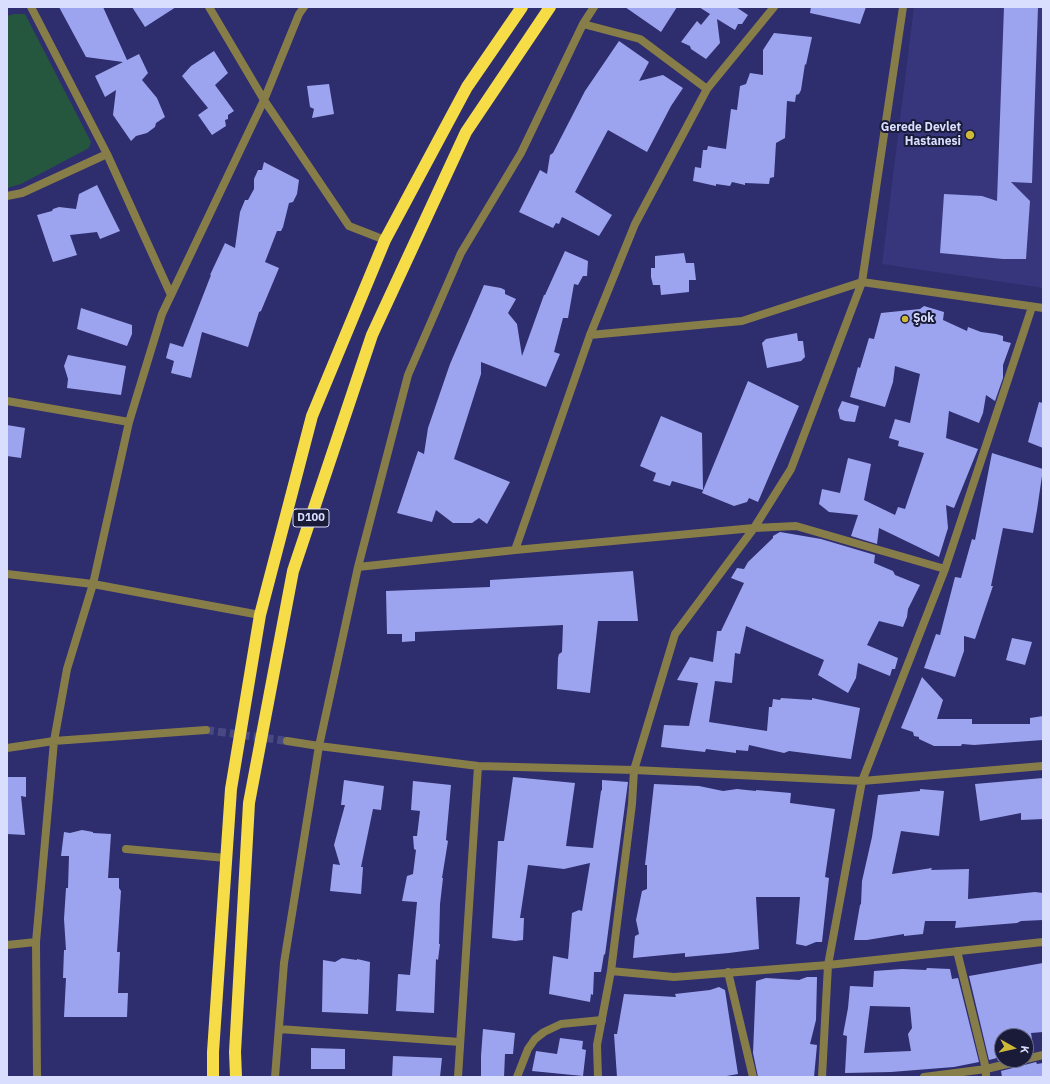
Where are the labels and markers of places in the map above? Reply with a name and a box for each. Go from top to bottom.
place label: Gerede Devlet Hastanesi [881,121,961,149]
marker: Gerede Devlet Hastanesi [964,129,976,141]
place label: Şok [913,312,934,326]
marker: Şok [900,314,910,324]

